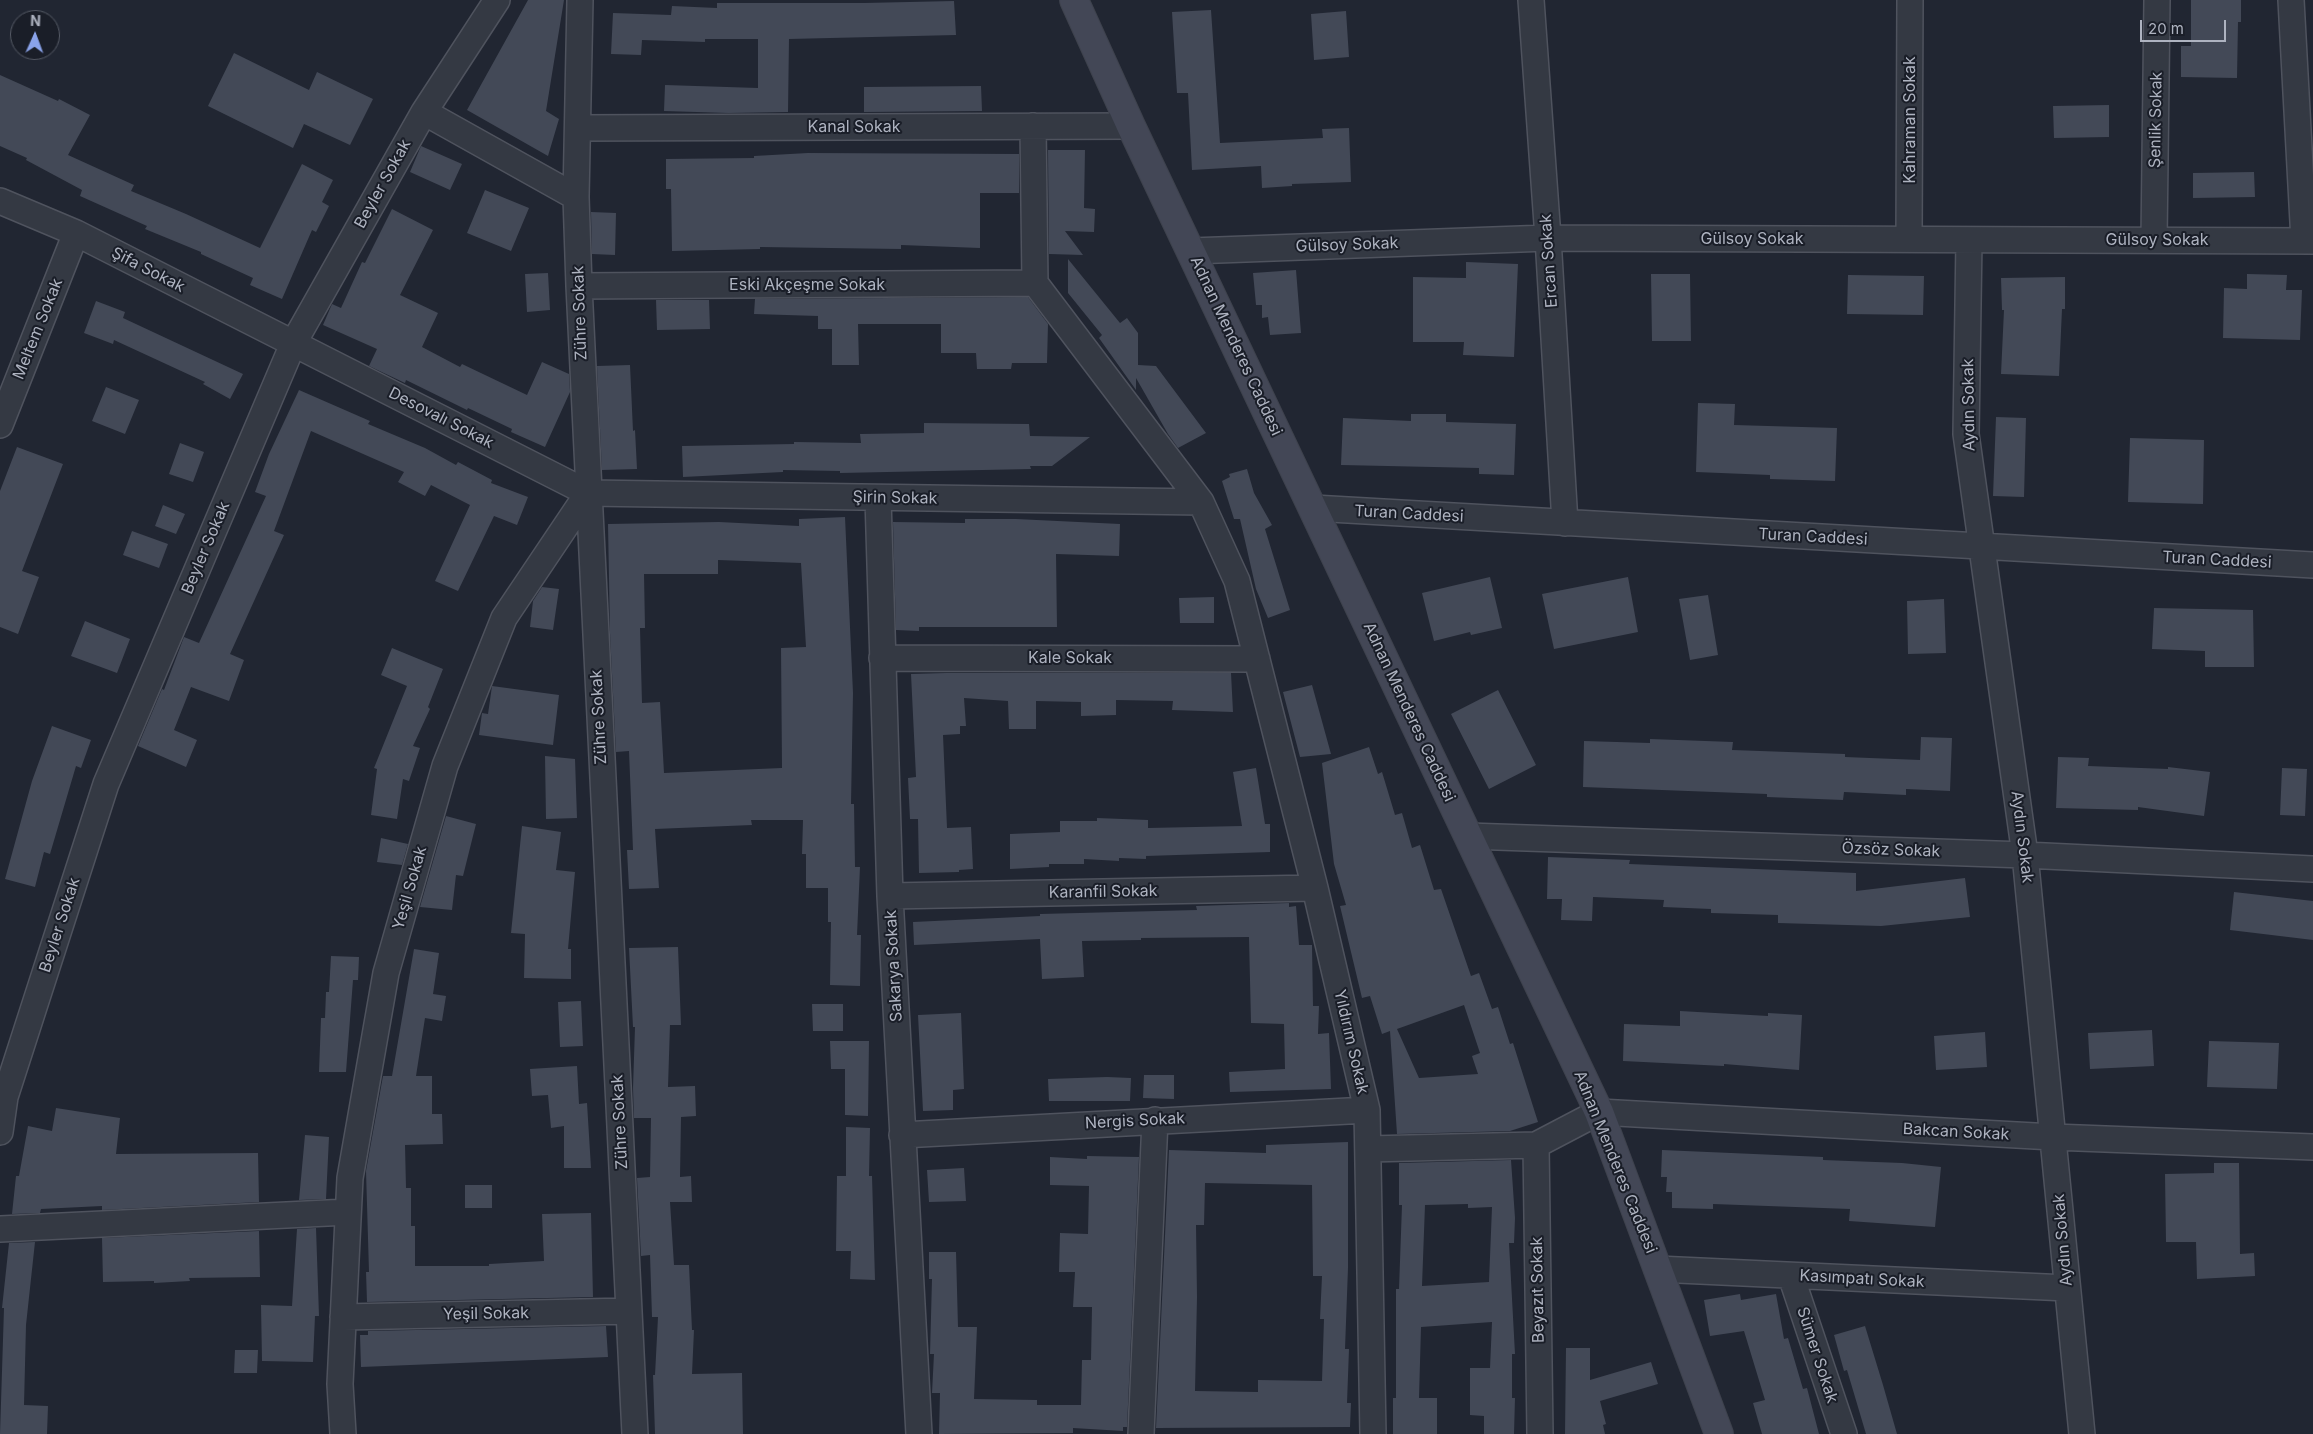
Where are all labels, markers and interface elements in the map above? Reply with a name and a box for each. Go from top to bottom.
north arrow [10,10,60,60]
scale bar [2143,10,2229,42]
text: N [30,12,41,29]
text: 20 m [2148,19,2184,38]
street label: Kahraman Sokak [1900,56,1920,184]
street label: Şenlik Sokak [2146,72,2166,168]
street label: Kanal Sokak [808,117,900,137]
street label: Beyler Sokak [351,136,415,232]
street label: Ercan Sokak [1536,213,1562,309]
street label: Gülsoy Sokak [1701,229,1803,249]
street label: Gülsoy Sokak [2106,230,2208,250]
street label: Gülsoy Sokak [1295,234,1399,256]
street label: Şifa Sokak [108,243,188,297]
street label: Adnan Menderes Caddesi [1186,253,1286,439]
street label: Zühre Sokak [569,265,591,361]
street label: Eski Akçeşme Sokak [729,275,885,295]
street label: Meltem Sokak [9,276,67,382]
street label: Aydın Sokak [1959,359,1979,451]
street label: Desovalı Sokak [385,383,497,453]
street label: Şirin Sokak [853,488,937,508]
street label: Beyler Sokak [178,499,234,597]
street label: Turan Caddesi [1354,502,1464,526]
street label: Turan Caddesi [1758,525,1868,549]
street label: Turan Caddesi [2162,548,2272,572]
street label: Adnan Menderes Caddesi [1359,619,1459,805]
street label: Kale Sokak [1028,648,1112,668]
street label: Zühre Sokak [587,669,611,765]
street label: Aydın Sokak [2007,790,2037,884]
street label: Özsöz Sokak [1841,839,1941,861]
street label: Yeşil Sokak [389,844,431,932]
street label: Beyler Sokak [36,875,84,975]
street label: Karanfil Sokak [1048,881,1158,903]
street label: Sakarya Sokak [881,910,907,1022]
street label: Yıldırım Sokak [1330,988,1372,1096]
street label: Adnan Menderes Caddesi [1569,1068,1661,1256]
street label: Zühre Sokak [608,1074,632,1170]
street label: Nergis Sokak [1084,1109,1186,1133]
street label: Bakcan Sokak [1902,1120,2010,1144]
street label: Aydın Sokak [2049,1193,2077,1287]
street label: Beyazıt Sokak [1527,1237,1549,1343]
street label: Kasımpatı Sokak [1799,1266,1925,1292]
street label: Yeşil Sokak [443,1304,529,1324]
street label: Sümer Sokak [1792,1304,1842,1406]

